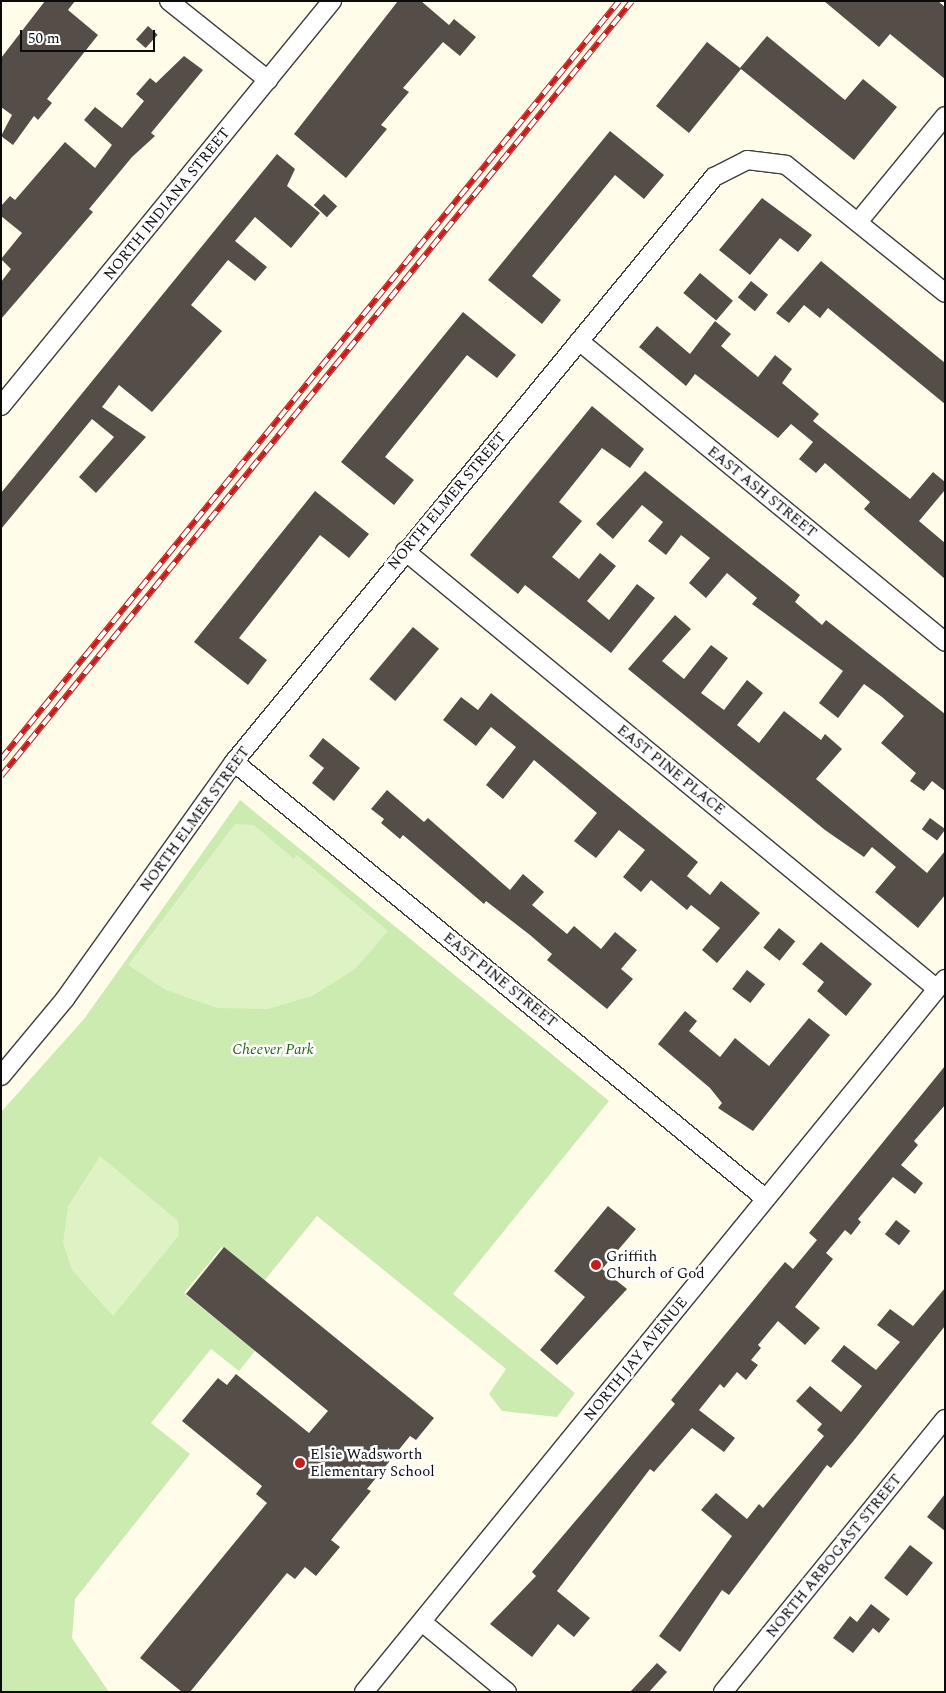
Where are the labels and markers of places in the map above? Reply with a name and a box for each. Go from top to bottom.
place label: Griffith Church of God [606,1247,705,1282]
marker: Griffith Church of God [590,1259,602,1271]
place label: Elsie Wadsworth Elementary School [310,1445,435,1480]
marker: Elsie Wadsworth Elementary School [294,1457,306,1469]

